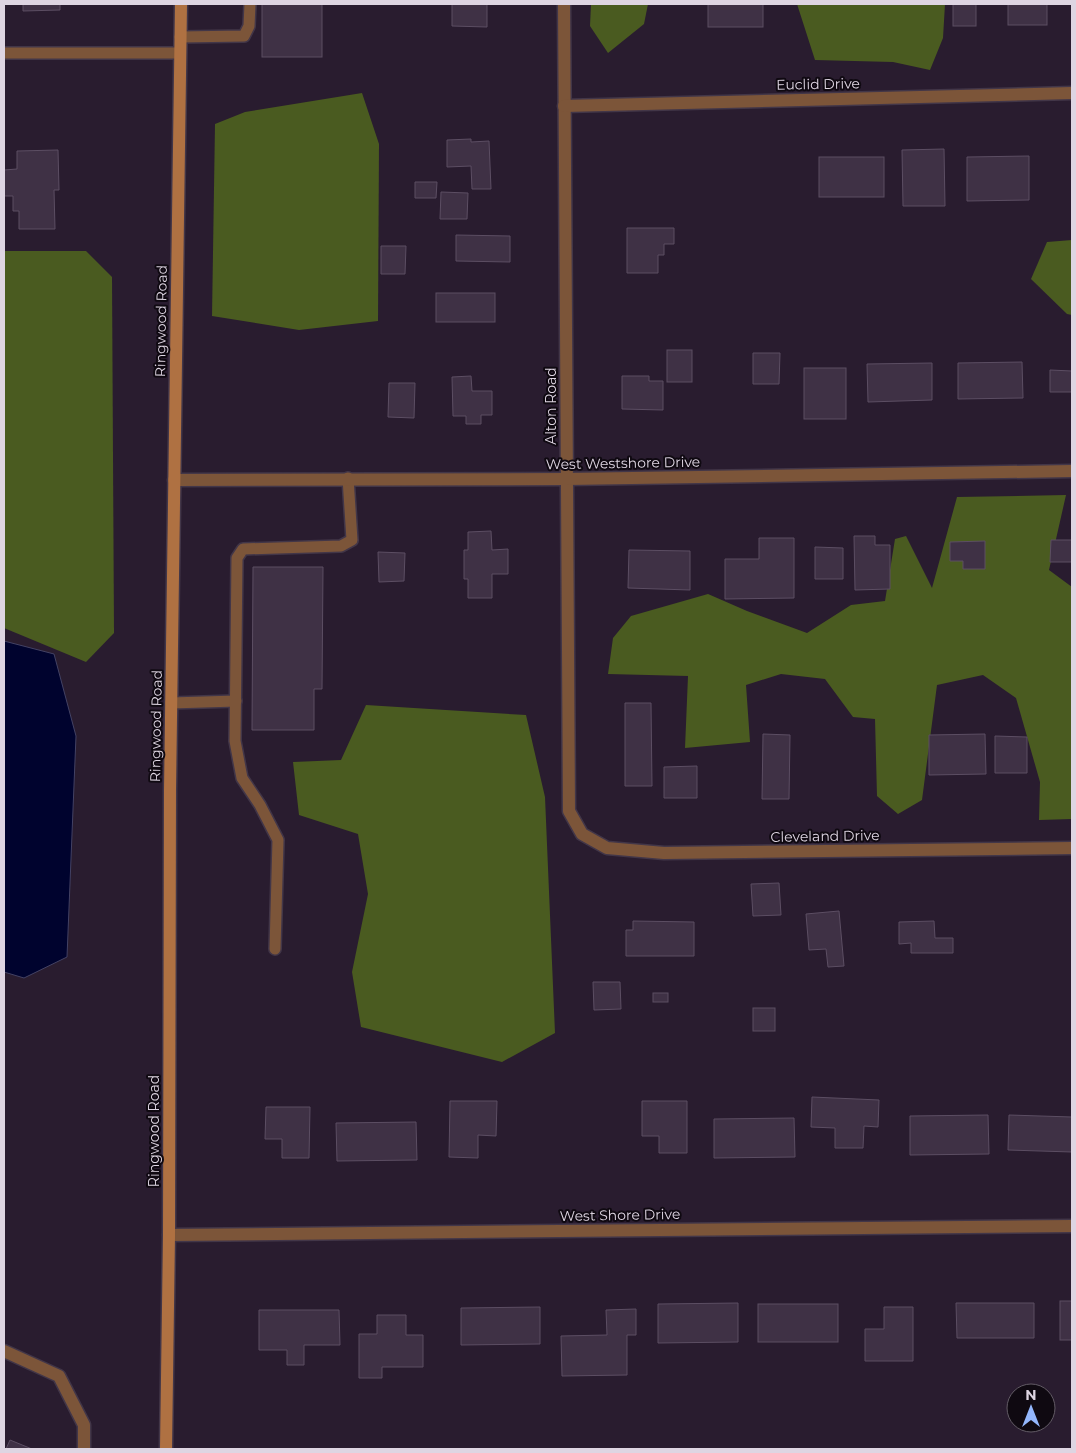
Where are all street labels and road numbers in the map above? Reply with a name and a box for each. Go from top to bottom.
street label: Euclid Drive [776,74,860,94]
street label: Ringwood Road [151,265,171,377]
street label: Alton Road [542,367,560,445]
street label: West Westshore Drive [546,453,700,473]
street label: Ringwood Road [146,670,166,782]
street label: Cleveland Drive [770,826,880,846]
street label: Ringwood Road [145,1075,163,1187]
street label: West Shore Drive [560,1205,680,1225]

